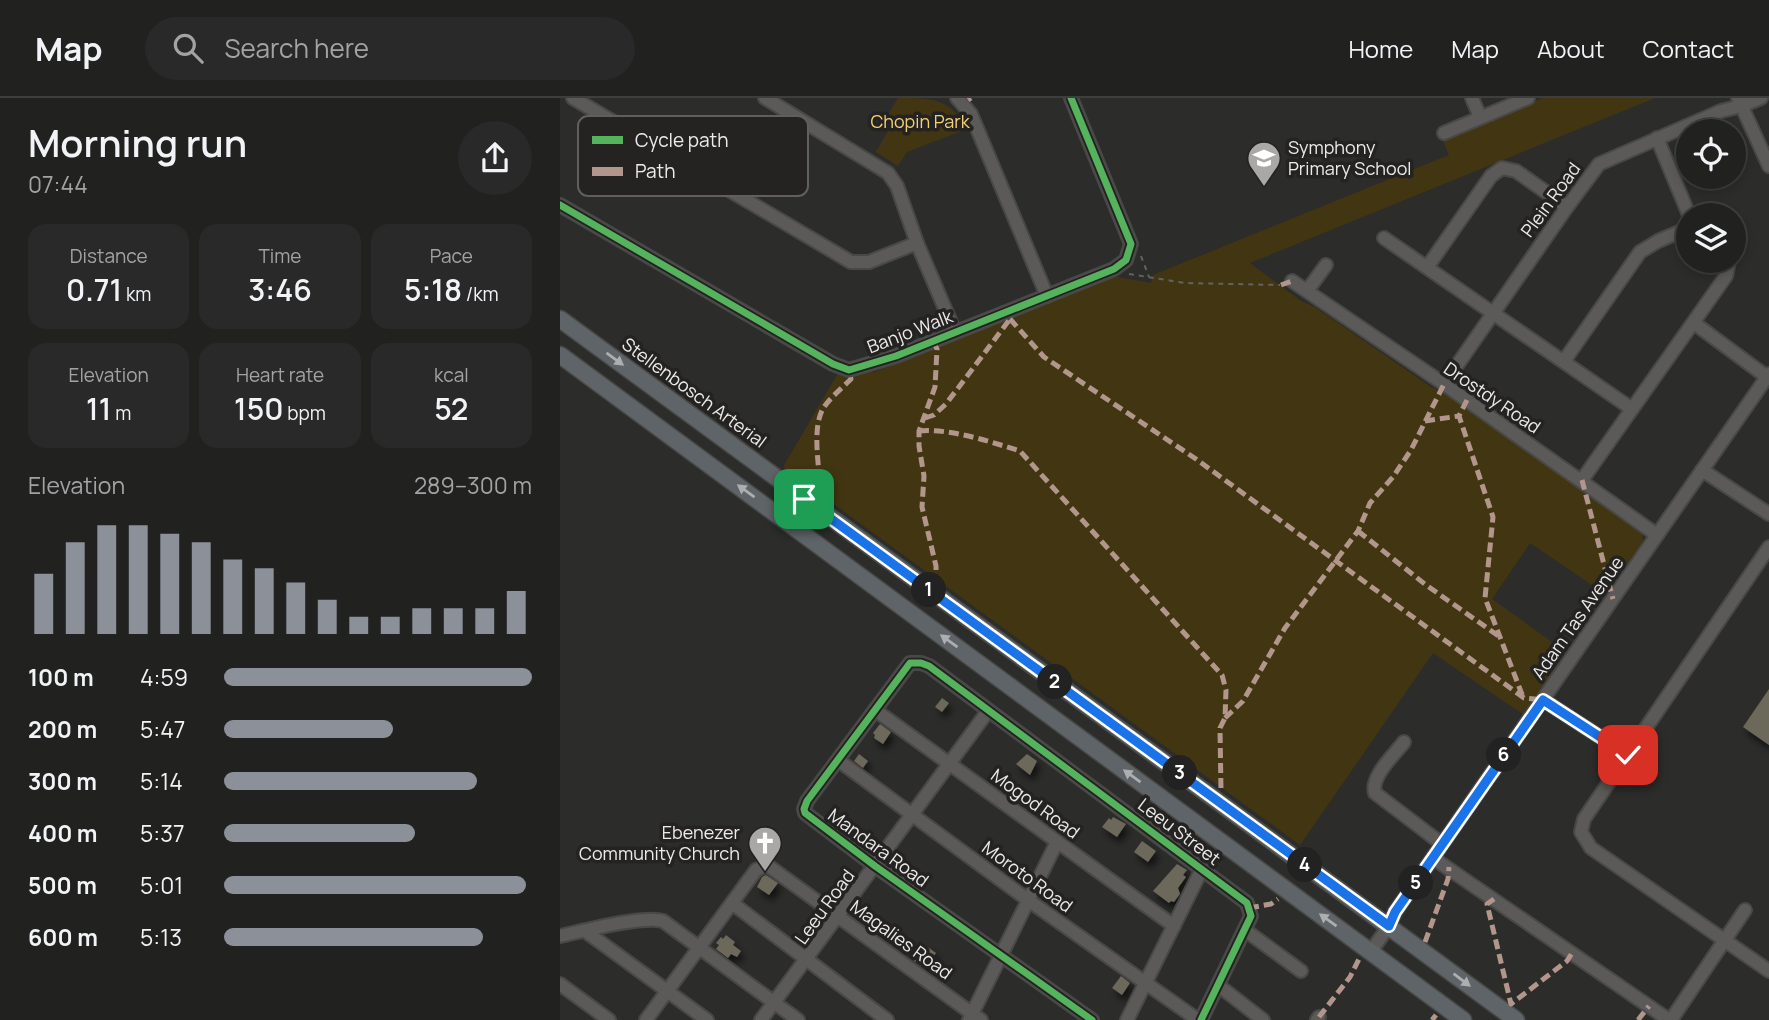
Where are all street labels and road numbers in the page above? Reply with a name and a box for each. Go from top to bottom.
street label: Plein Road [1515,157,1585,242]
street label: Banjo Walk [863,303,957,358]
street label: Stellenbosch Arterial [618,332,772,453]
street label: Drostdy Road [1440,356,1546,438]
street label: Adam Tas Avenue [1526,551,1629,684]
street label: Mogod Road [986,763,1085,843]
street label: Leeu Street [1133,792,1226,870]
street label: Mandara Road [823,803,934,892]
street label: Moroto Road [977,835,1078,917]
street label: Leeu Road [789,864,860,949]
street label: Magalies Road [846,894,957,984]

